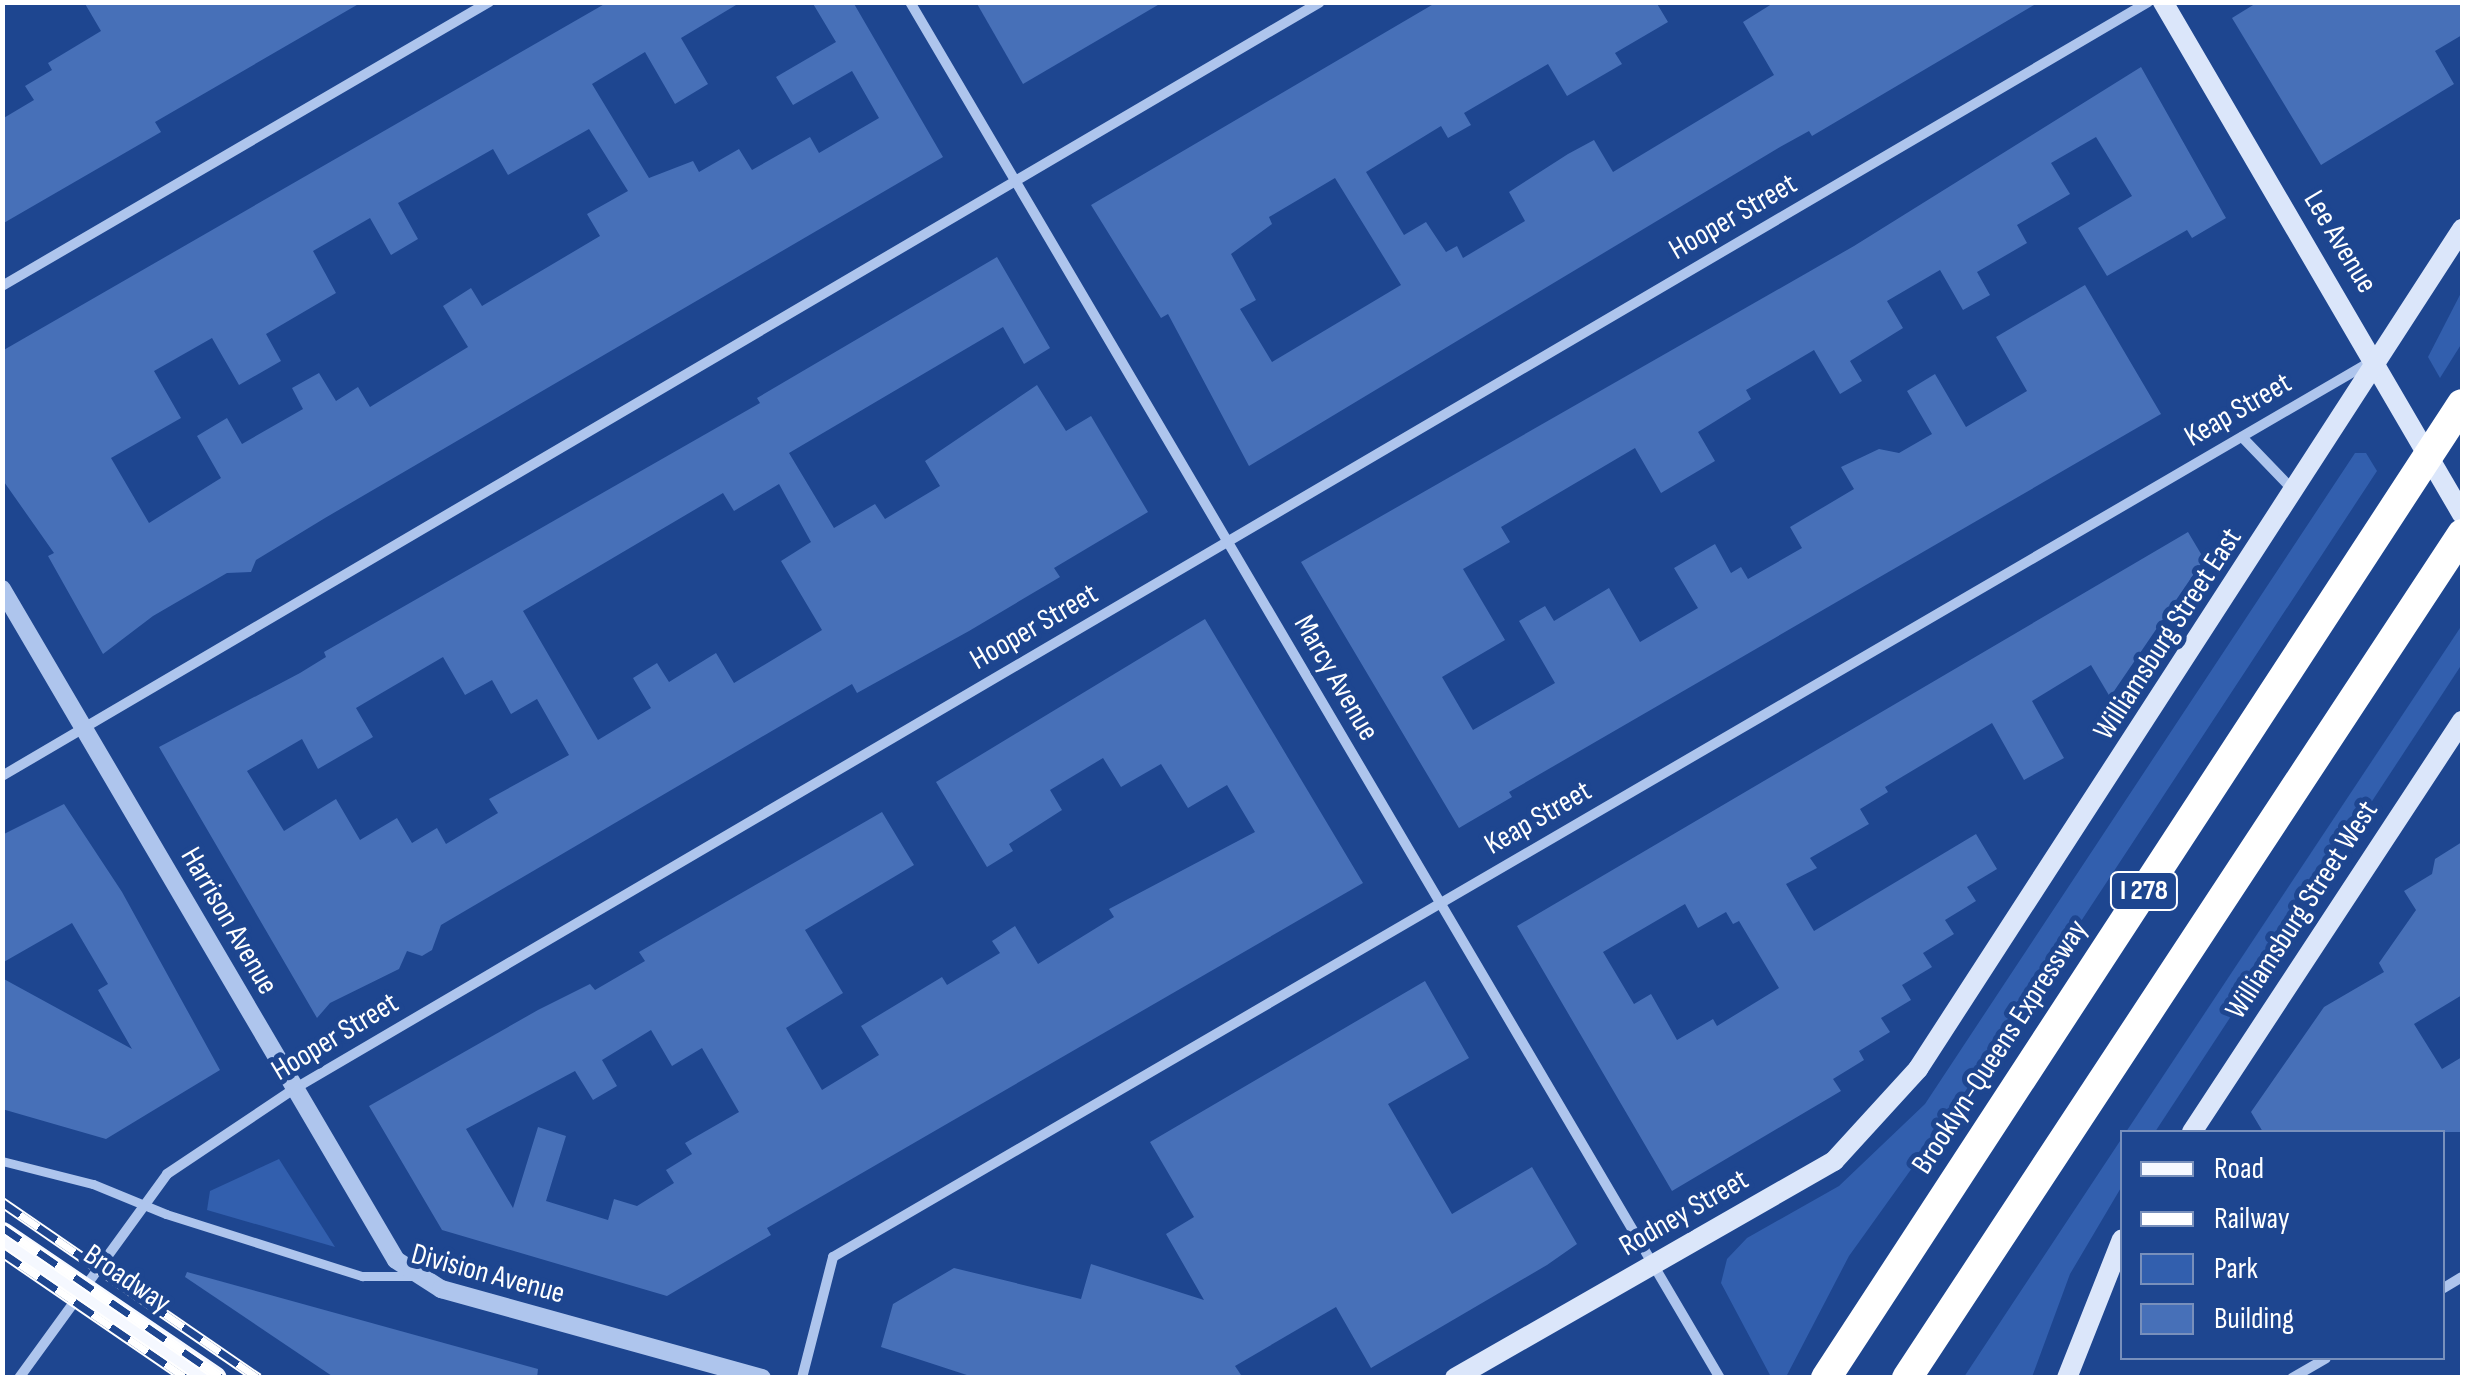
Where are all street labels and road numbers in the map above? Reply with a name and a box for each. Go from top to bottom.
street label: Hooper Street [1663,166,1803,268]
street label: Lee Avenue [2295,184,2385,300]
street label: Keap Street [2178,365,2298,455]
street label: Williamsburg Street East [2086,521,2250,747]
street label: Hooper Street [964,576,1104,678]
street label: Marcy Avenue [1286,609,1386,747]
street label: Keap Street [1478,773,1598,863]
street label: Williamsburg Street West [2218,794,2386,1026]
street label: Harrison Avenue [172,841,286,1001]
road number: I 278 [2109,868,2179,914]
street label: Brooklyn-Queens Expressway [1904,913,2096,1181]
street label: Hooper Street [265,985,405,1089]
street label: Rodney Street [1613,1162,1755,1264]
street label: Division Avenue [407,1236,569,1312]
street label: Broadway [77,1237,177,1321]

